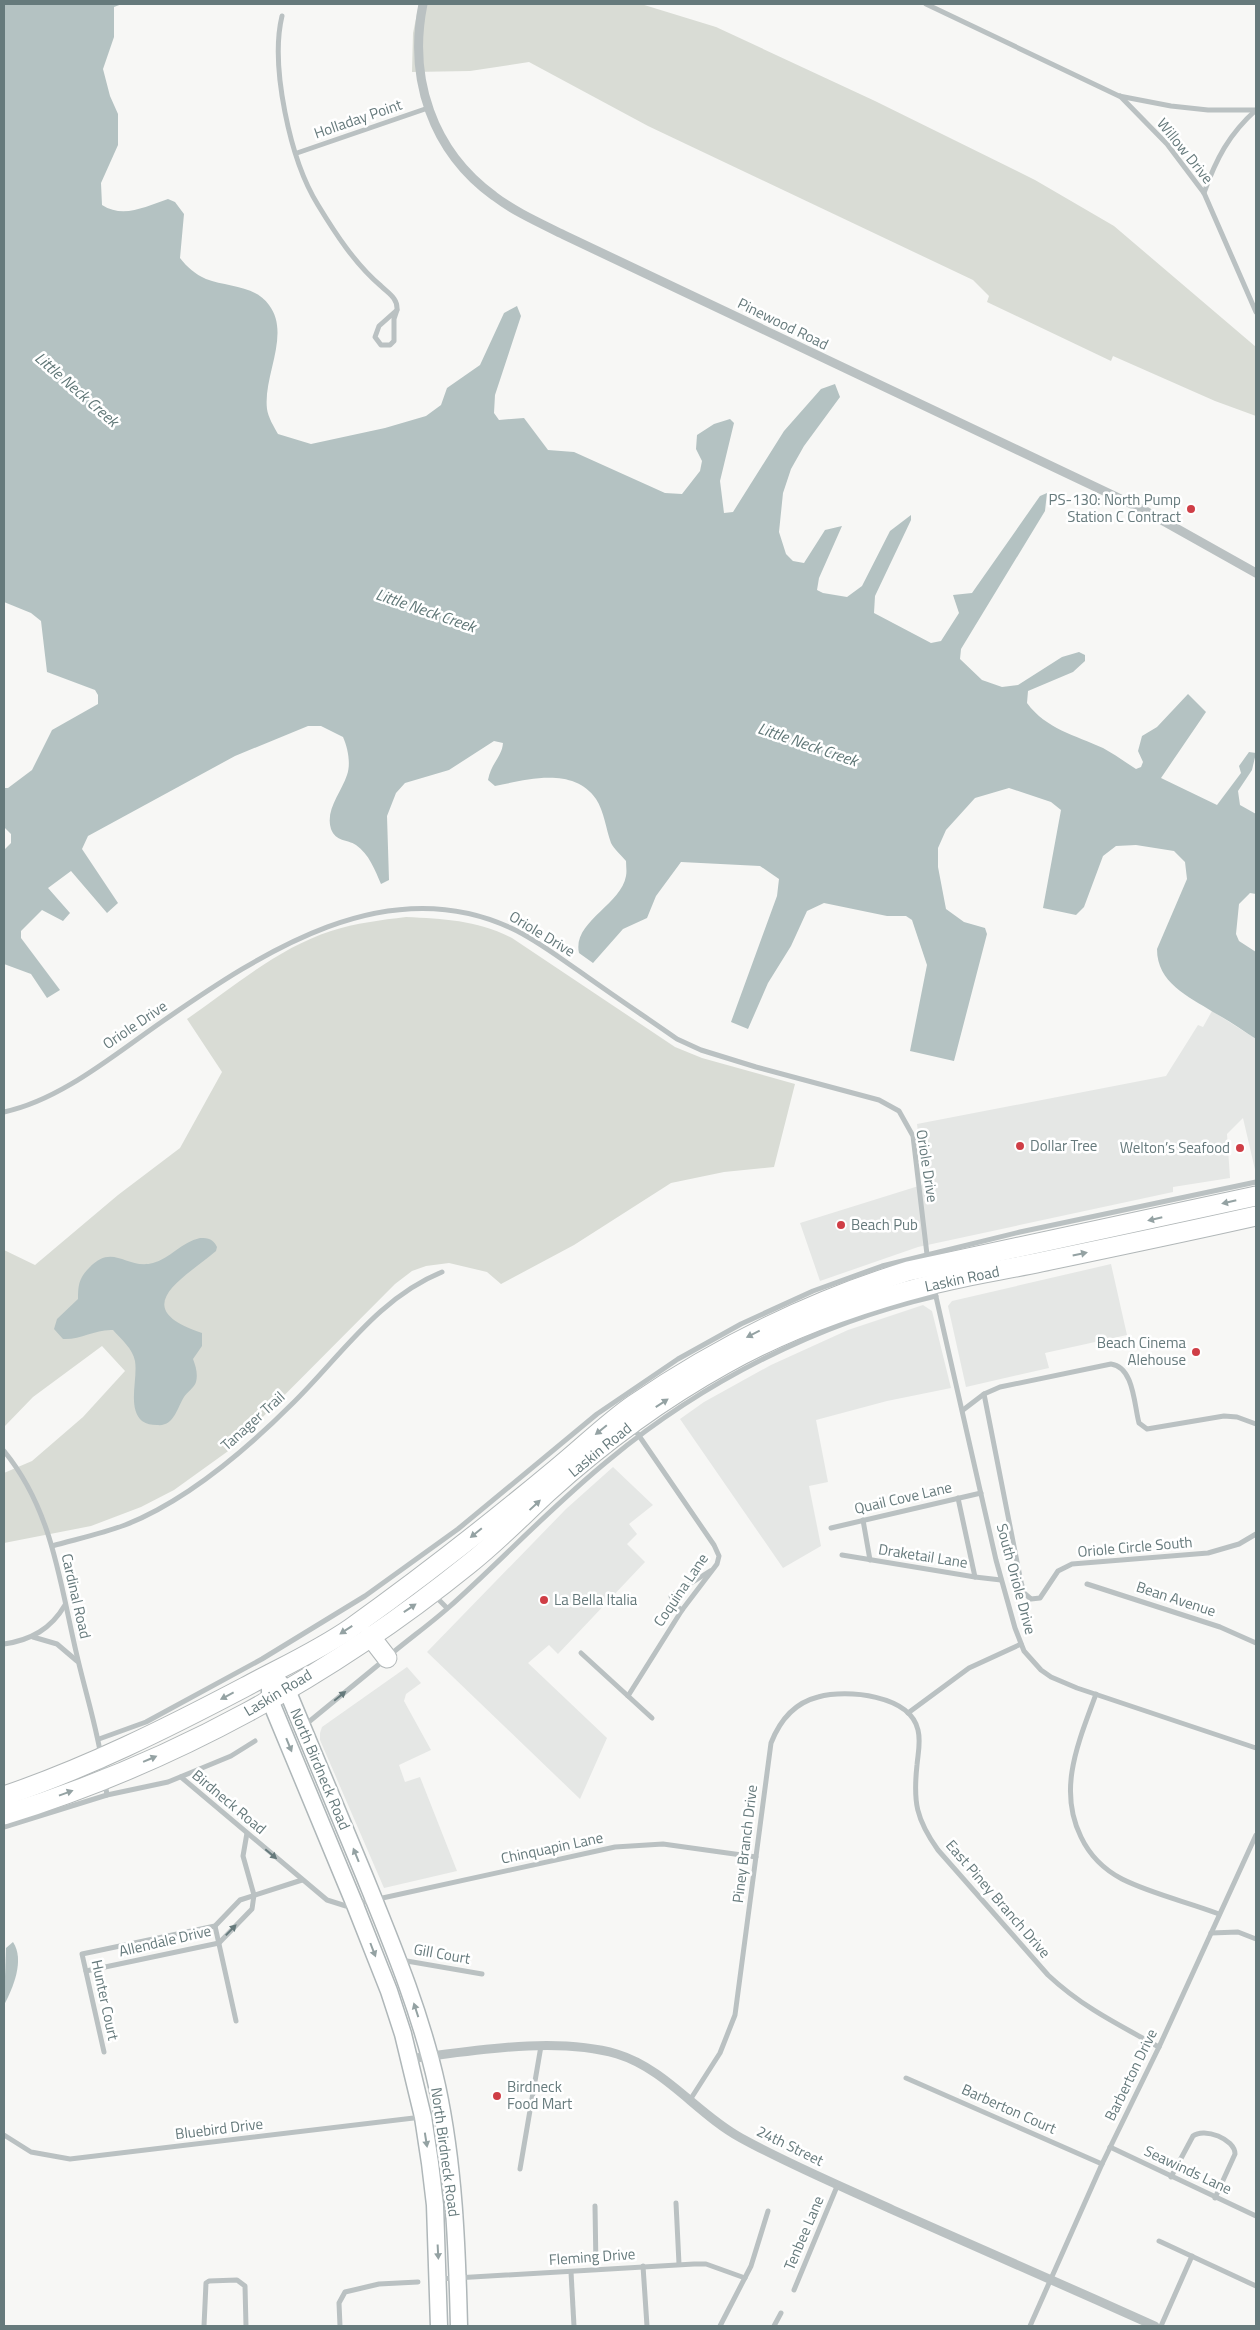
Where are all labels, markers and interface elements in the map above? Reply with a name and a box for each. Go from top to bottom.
street label: Holladay Point [311,92,406,144]
street label: Willow Drive [1152,113,1219,189]
street label: Pinewood Road [734,292,833,356]
water label: Little Neck Creek [30,346,126,433]
place label: PS-130: North Pump Station C Contract [1049,488,1182,528]
marker: PS-130: North Pump Station C Contract [1185,503,1197,515]
water label: Little Neck Creek [373,582,481,639]
water label: Little Neck Creek [755,716,863,773]
street label: Oriole Drive [505,905,580,962]
street label: Oriole Drive [98,995,172,1055]
street label: Oriole Drive [910,1128,945,1204]
place label: Dollar Tree [1030,1134,1097,1157]
place label: Welton’s Seafood [1120,1136,1230,1159]
marker: Dollar Tree [1014,1140,1026,1152]
marker: Welton’s Seafood [1234,1142,1246,1154]
one-way arrow [1222,1198,1237,1206]
place label: Beach Pub [851,1213,918,1236]
one-way arrow [1147,1215,1162,1223]
marker: Beach Pub [835,1219,847,1231]
one-way arrow [1072,1250,1088,1258]
street label: Laskin Road [922,1259,1001,1298]
one-way arrow [746,1330,761,1338]
place label: Beach Cinema Alehouse [1097,1331,1186,1371]
marker: Beach Cinema Alehouse [1190,1346,1202,1358]
street label: Tanager Trail [215,1385,290,1456]
one-way arrow [655,1398,668,1408]
street label: Laskin Road [563,1417,636,1482]
one-way arrow [595,1424,608,1435]
street label: Quail Cove Lane [852,1475,954,1520]
one-way arrow [529,1499,541,1511]
street label: South Oriole Drive [991,1521,1042,1637]
one-way arrow [470,1528,483,1539]
street label: Oriole Circle South [1077,1530,1193,1563]
street label: Draketail Lane [877,1537,969,1574]
street label: Coquina Lane [647,1548,714,1631]
street label: Cardinal Road [56,1551,97,1641]
street label: Bean Avenue [1133,1575,1219,1622]
place label: La Bella Italia [554,1588,638,1611]
marker: La Bella Italia [538,1594,550,1606]
one-way arrow [404,1603,417,1613]
one-way arrow [339,1626,353,1635]
street label: Laskin Road [239,1663,316,1722]
one-way arrow [333,1691,346,1702]
one-way arrow [220,1692,234,1700]
street label: North Birdneck Road [284,1704,357,1833]
one-way arrow [285,1738,293,1753]
one-way arrow [143,1755,158,1763]
street label: Birdneck Road [187,1764,271,1840]
street label: Piney Branch Drive [726,1784,763,1904]
one-way arrow [59,1789,74,1797]
street label: Chinquapin Lane [499,1825,605,1870]
street label: East Piney Branch Drive [940,1834,1056,1963]
one-way arrow [265,1848,277,1860]
one-way arrow [351,1848,359,1863]
street label: Allendale Drive [116,1919,213,1962]
one-way arrow [225,1924,237,1936]
street label: Gill Court [412,1937,473,1970]
one-way arrow [370,1943,377,1958]
street label: Hunter Court [86,1958,125,2043]
one-way arrow [411,2002,419,2017]
street label: Barberton Drive [1098,2025,1163,2125]
place label: Birdneck Food Mart [507,2075,573,2115]
street label: Barberton Court [958,2077,1061,2140]
street label: North Birdneck Road [425,2086,466,2218]
marker: Birdneck Food Mart [491,2090,503,2102]
street label: Bluebird Drive [174,2112,264,2145]
street label: 24th Street [753,2119,828,2172]
one-way arrow [423,2132,431,2148]
street label: Seawinds Lane [1141,2139,1236,2200]
street label: Tenbee Lane [778,2192,830,2274]
street label: Fleming Drive [548,2242,636,2271]
one-way arrow [434,2245,442,2261]

